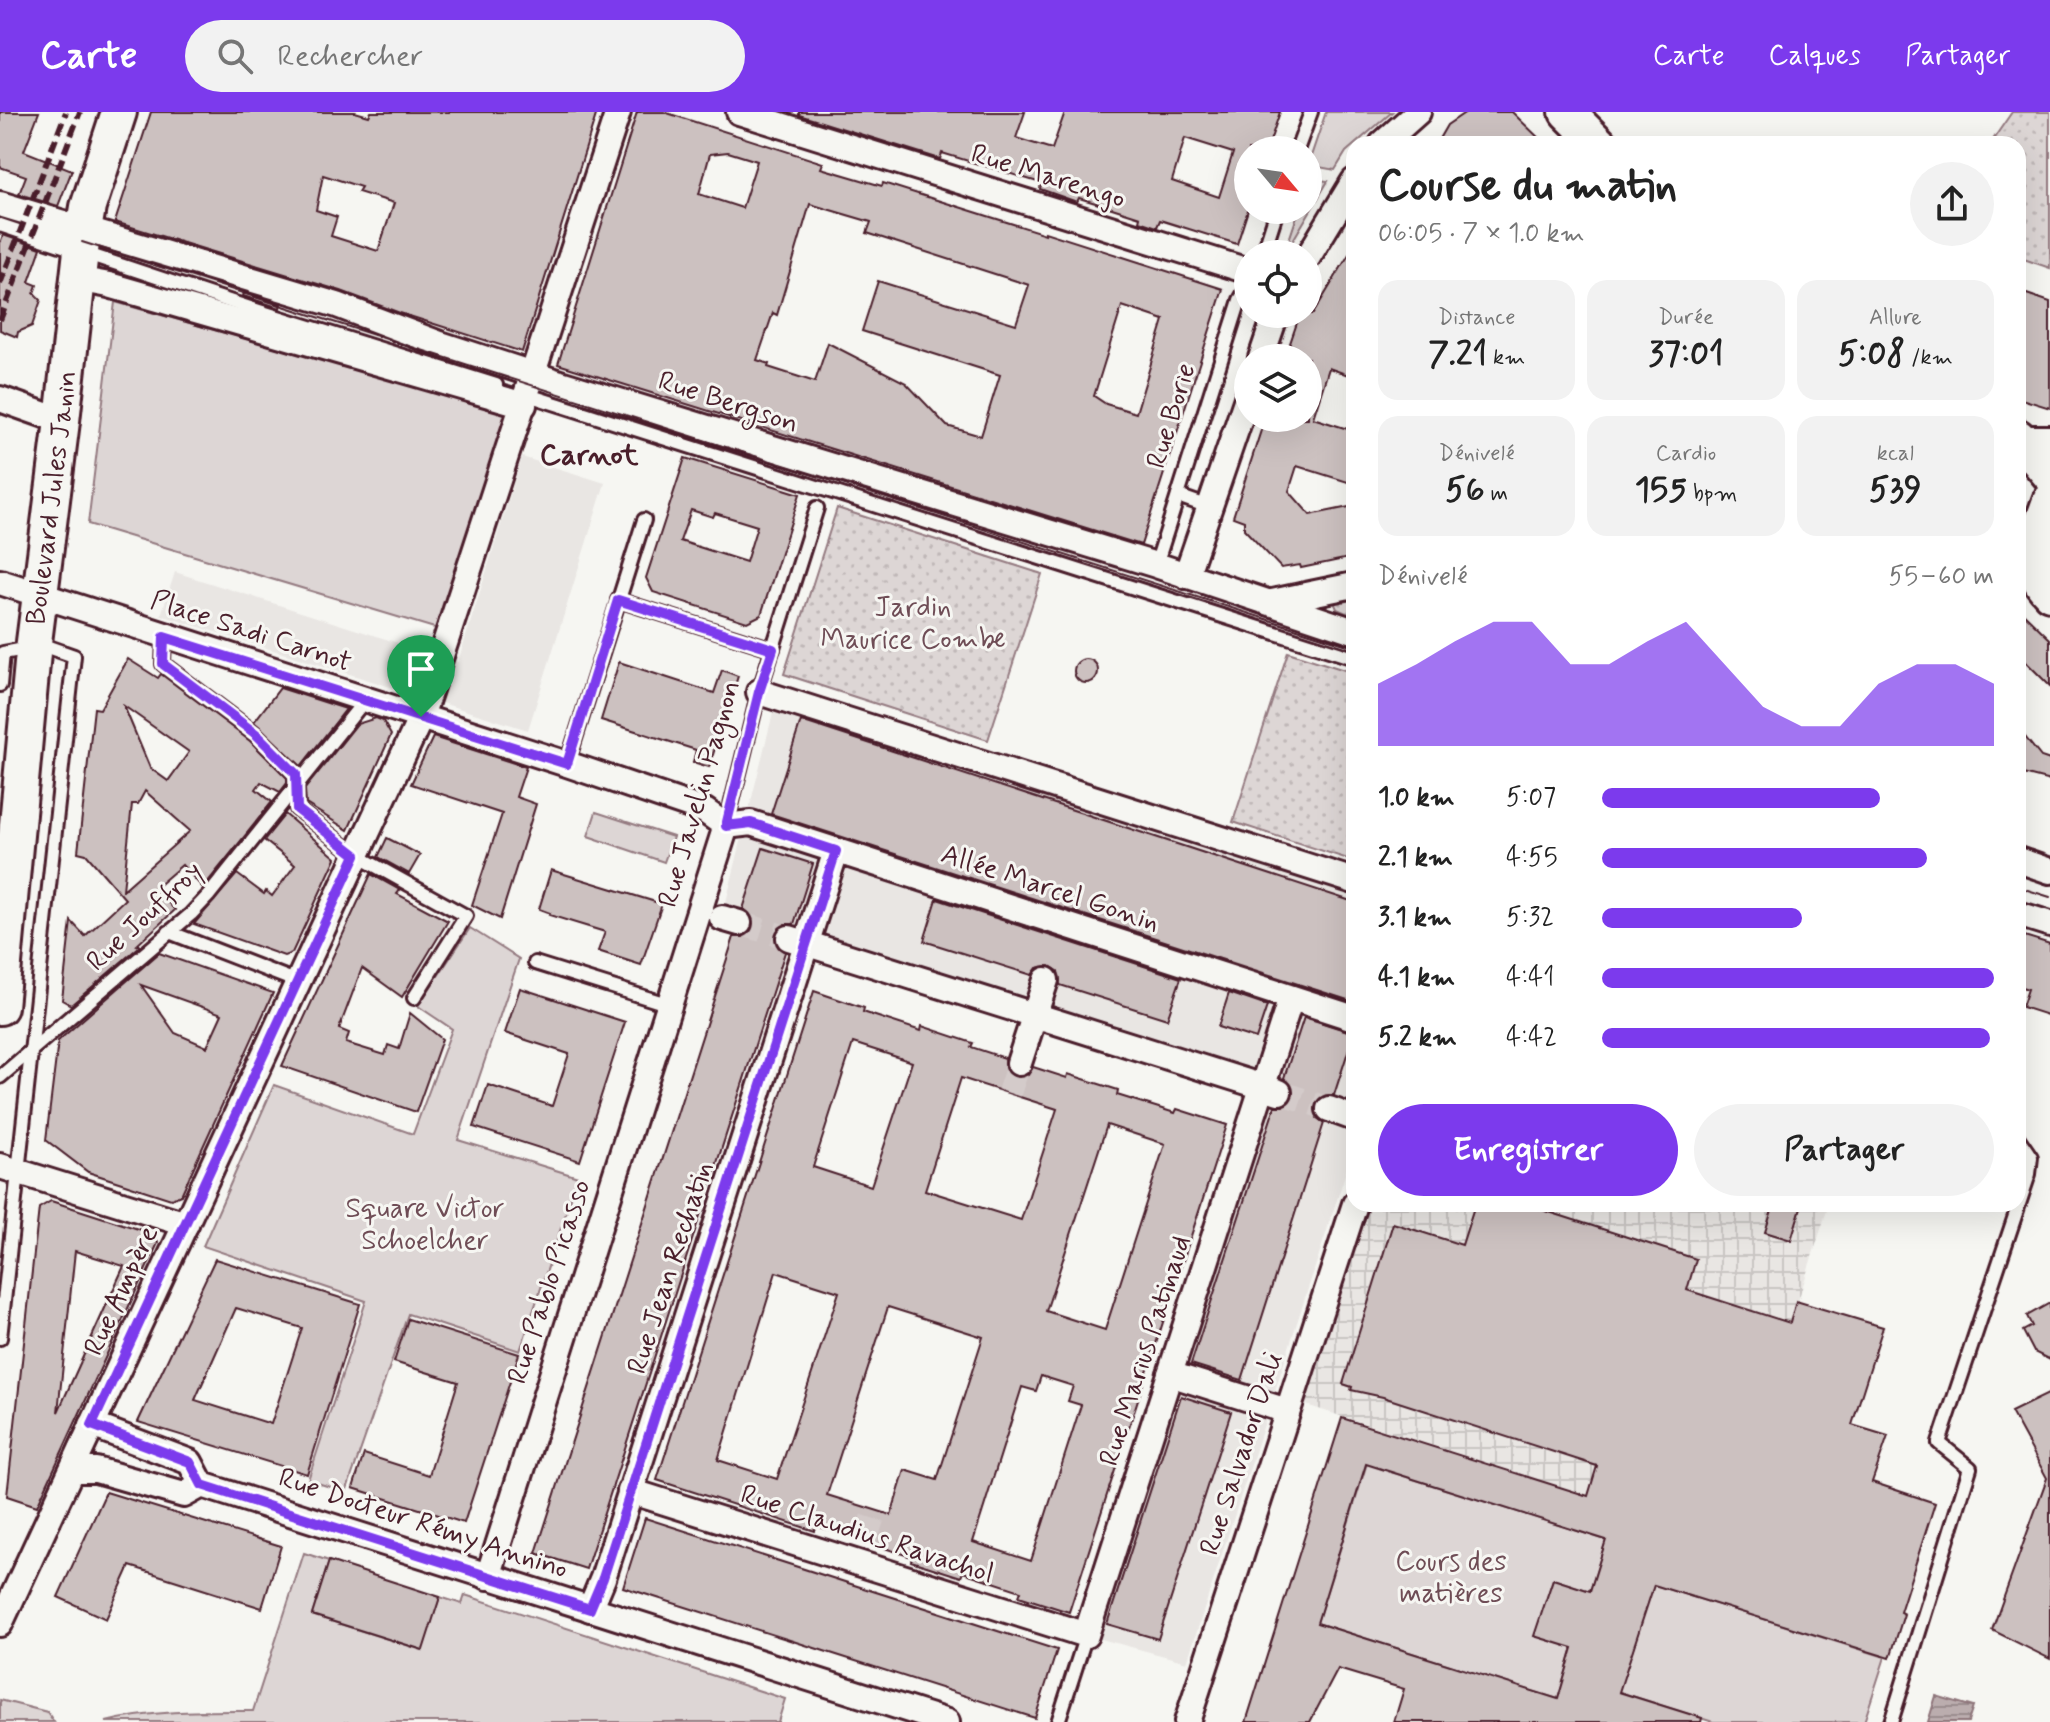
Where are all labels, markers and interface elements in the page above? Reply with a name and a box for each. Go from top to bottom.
search box [185,20,745,92]
text: Carte [40,32,137,81]
icon: search [213,34,257,78]
text: Rechercher [277,37,423,76]
text: Carte [1653,38,1725,75]
text: Calques [1769,38,1861,75]
text: Partager [1905,38,2010,75]
street label: Rue Marengo [966,136,1130,218]
north arrow [1234,136,1322,224]
map controls [1234,136,1322,432]
text: Course du matin [1378,158,1677,216]
button: share [1910,162,1994,246]
text: 06:05 · 7 × 1.0 km [1378,217,1585,251]
button: locate [1234,240,1322,328]
text: Distance [1438,304,1515,332]
text: Durée [1658,304,1714,332]
text: Allure [1869,304,1922,332]
text: 7.21 [1428,332,1487,377]
text: 37:01 [1648,332,1724,377]
text: 5:08 [1838,332,1905,377]
button: layers [1234,344,1322,432]
text: km [1487,344,1525,372]
text: /km [1905,344,1953,372]
street label: Rue Borie [1138,359,1206,473]
street label: Rue Bergson [652,363,803,445]
street label: Boulevard Jules Janin [18,369,86,627]
district label: Carnot [540,436,639,475]
text: Dénivelé [1439,440,1515,468]
text: Cardio [1656,440,1716,468]
text: kcal [1877,440,1914,468]
text: 56 [1445,468,1485,513]
text: 155 [1635,468,1687,513]
text: 539 [1869,468,1922,513]
text: m [1485,480,1508,508]
text: bpm [1687,480,1737,508]
text: Dénivelé [1378,560,1468,594]
text: 55–60 m [1889,560,1994,594]
street label: Place Sadi Carnot [146,582,356,682]
park label: Jardin Maurice Combe [821,590,1006,659]
pin [387,635,455,717]
icon: arrive [399,647,443,691]
street label: Rue Javelin Pagnon [650,676,752,912]
text: 1.0 km [1378,781,1455,815]
text: 5:07 [1506,781,1556,815]
street label: Allée Marcel Gonin [936,836,1164,942]
text: 2.1 km [1378,841,1453,875]
text: 4:55 [1506,841,1558,875]
street label: Rue Jouffroy [79,854,211,980]
text: 3.1 km [1378,901,1452,935]
text: 5:32 [1506,901,1554,935]
text: 4.1 km [1378,961,1455,995]
text: 4:41 [1506,961,1554,995]
text: 5.2 km [1378,1021,1457,1055]
text: 4:42 [1506,1021,1557,1055]
button: Enregistrer [1378,1104,1678,1196]
button: Partager [1694,1104,1994,1196]
street label: Rue Jean Rechatin [619,1157,723,1379]
street label: Rue Pablo Picasso [500,1175,600,1389]
park label: Square Victor Schoelcher [345,1191,505,1260]
street label: Rue Ampère [76,1220,168,1362]
street label: Rue Marius Patinaud [1091,1231,1201,1471]
street label: Rue Salvador Dali [1192,1348,1292,1560]
street label: Rue Docteur Rémy Annino [274,1460,572,1588]
street label: Rue Claudius Ravachol [736,1477,998,1593]
park label: Cours des matières [1395,1544,1507,1613]

